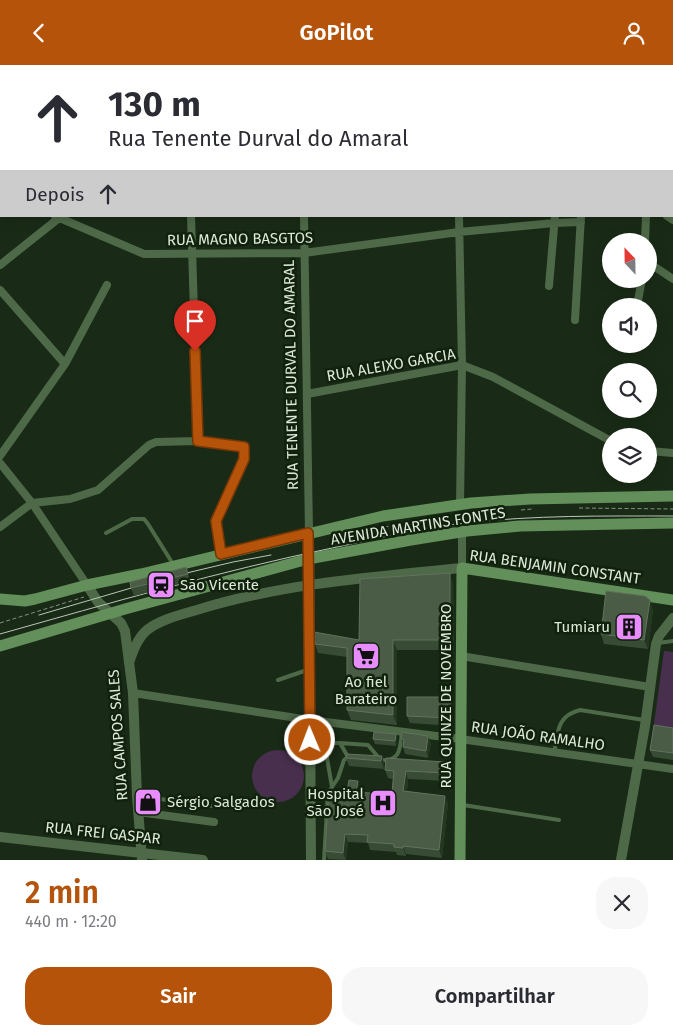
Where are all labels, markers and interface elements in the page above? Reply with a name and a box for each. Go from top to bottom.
icon: back [25,19,53,47]
text: GoPilot [300,19,373,46]
icon: person [620,19,648,47]
text: 130 m [108,83,201,125]
icon: ahead [25,85,90,150]
text: Rua Tenente Durval do Amaral [108,125,408,152]
icon: ahead [94,180,122,208]
text: Depois [25,183,84,206]
street label: RUA MAGNO BASGTOS [167,229,313,249]
north arrow [602,233,658,287]
map controls [602,233,657,483]
street label: RUA TENENTE DURVAL DO AMARAL [280,259,302,490]
button: sound [602,298,657,353]
pin [174,300,216,351]
icon: arrive [181,307,209,335]
street label: RUA ALEIXO GARCIA [325,345,457,385]
button: search [602,363,657,418]
button: layers [602,428,657,483]
street label: AVENIDA MARTINS FONTES [329,503,507,549]
street label: RUA BENJAMIN CONSTANT [468,546,642,588]
station icon: São Vicente [146,570,176,600]
place label: São Vicente [180,576,259,594]
street label: RUA QUINZE DE NOVEMBRO [437,604,455,788]
building icon: Tumiaru [614,612,644,642]
place label: Tumiaru [554,618,610,636]
supermarket icon: Ao fiel Barateiro [351,641,381,671]
street label: RUA CAMPOS SALES [104,669,132,801]
place label: Ao fiel Barateiro [335,673,397,708]
position arrow [283,713,335,765]
street label: RUA JOÃO RAMALHO [470,718,606,754]
place label: Hospital São José [306,785,365,820]
shop icon: Sérgio Salgados [133,787,163,817]
hospital icon: Hospital São José [368,788,398,818]
place label: Sérgio Salgados [167,793,275,811]
street label: RUA FREI GASPAR [44,818,162,848]
text: 2 min [25,875,99,911]
button: close [596,877,648,929]
text: 440 m · 12:20 [25,912,117,931]
button: Sair [25,967,332,1025]
button: Compartilhar [342,967,648,1025]

